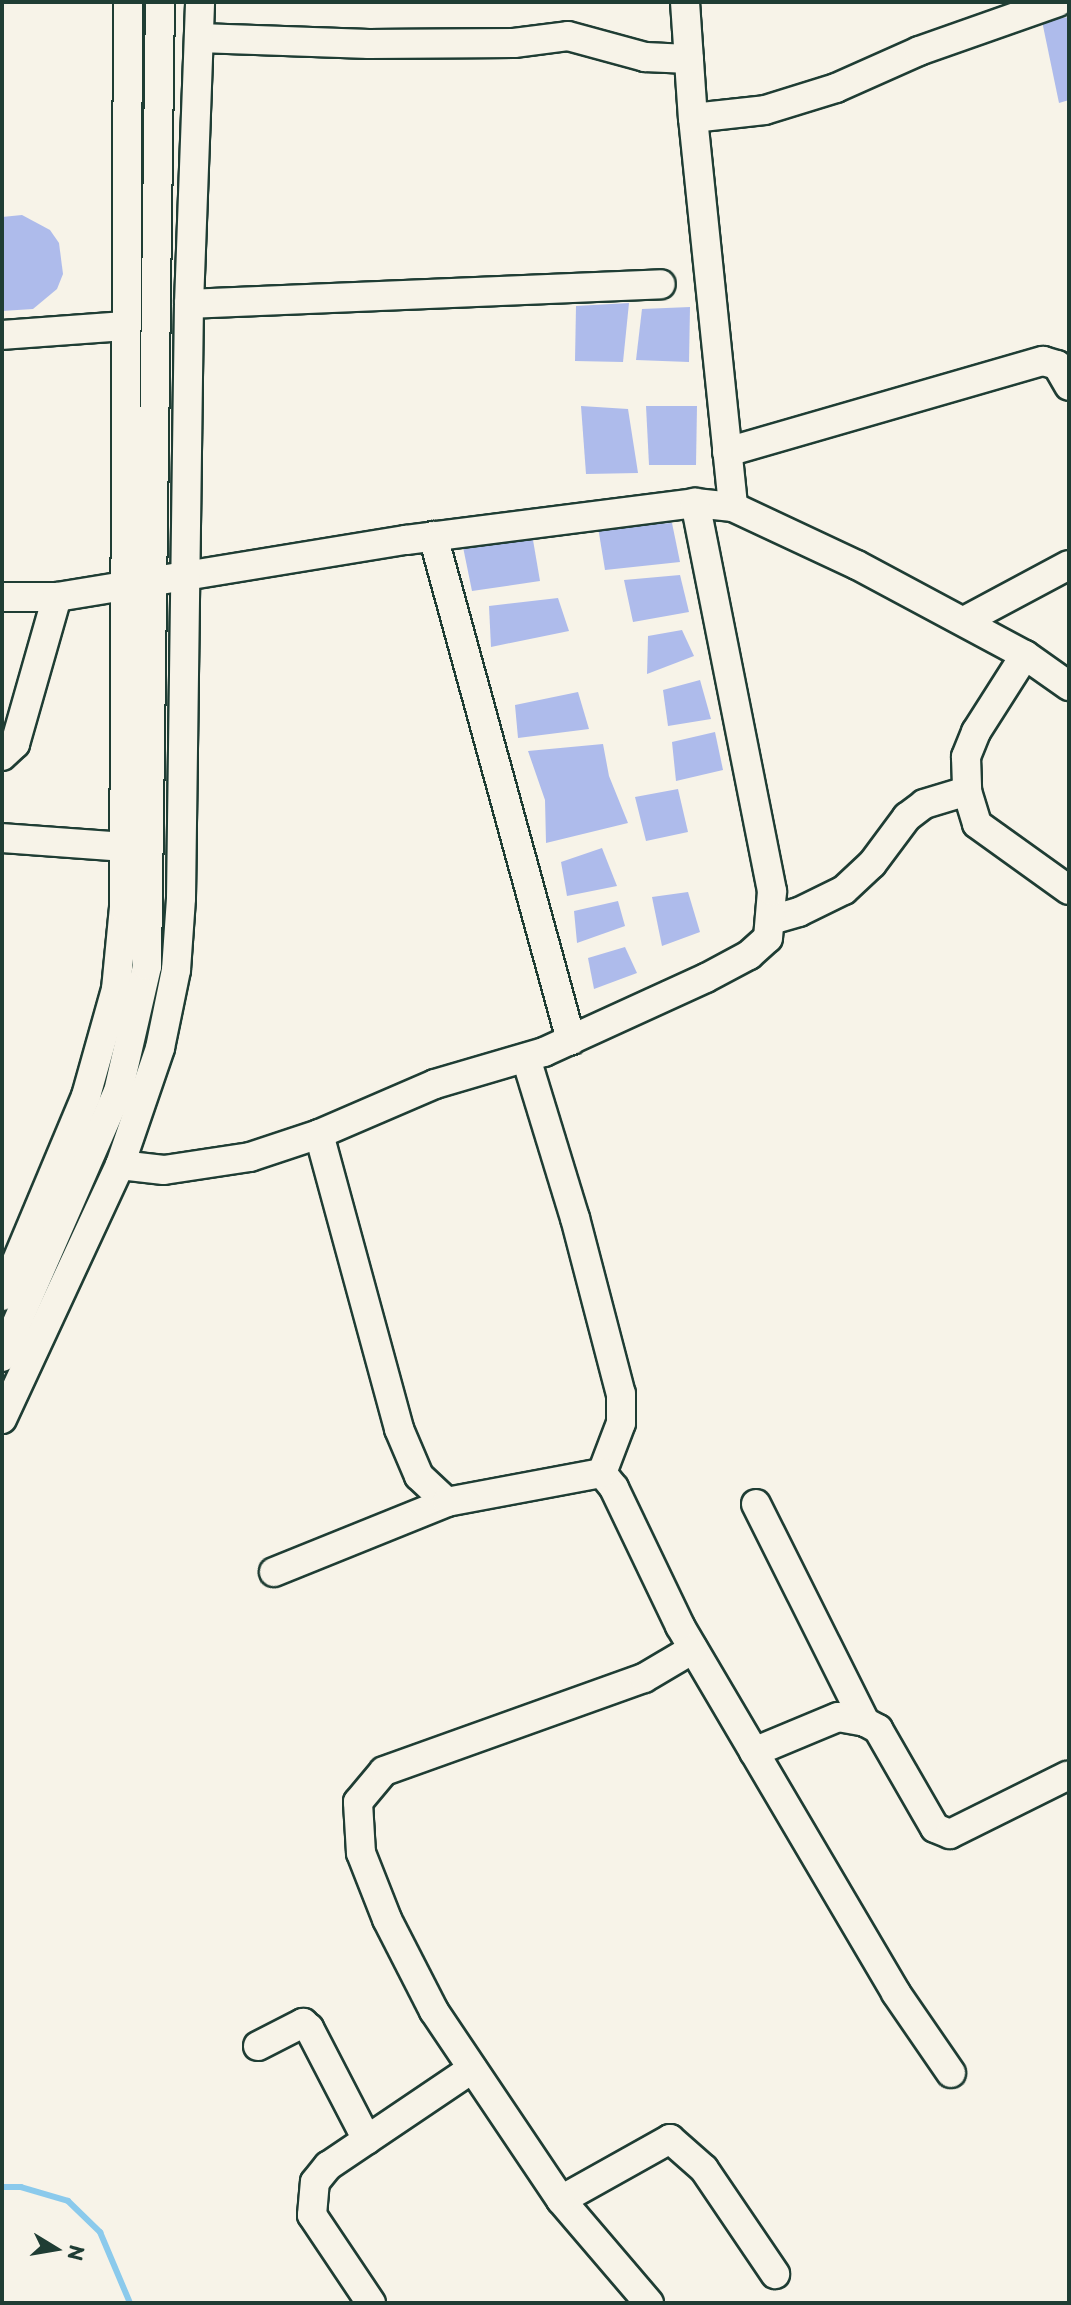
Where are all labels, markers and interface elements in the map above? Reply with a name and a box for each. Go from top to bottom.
north arrow [21,2214,91,2284]
text: N [61,2243,92,2263]

